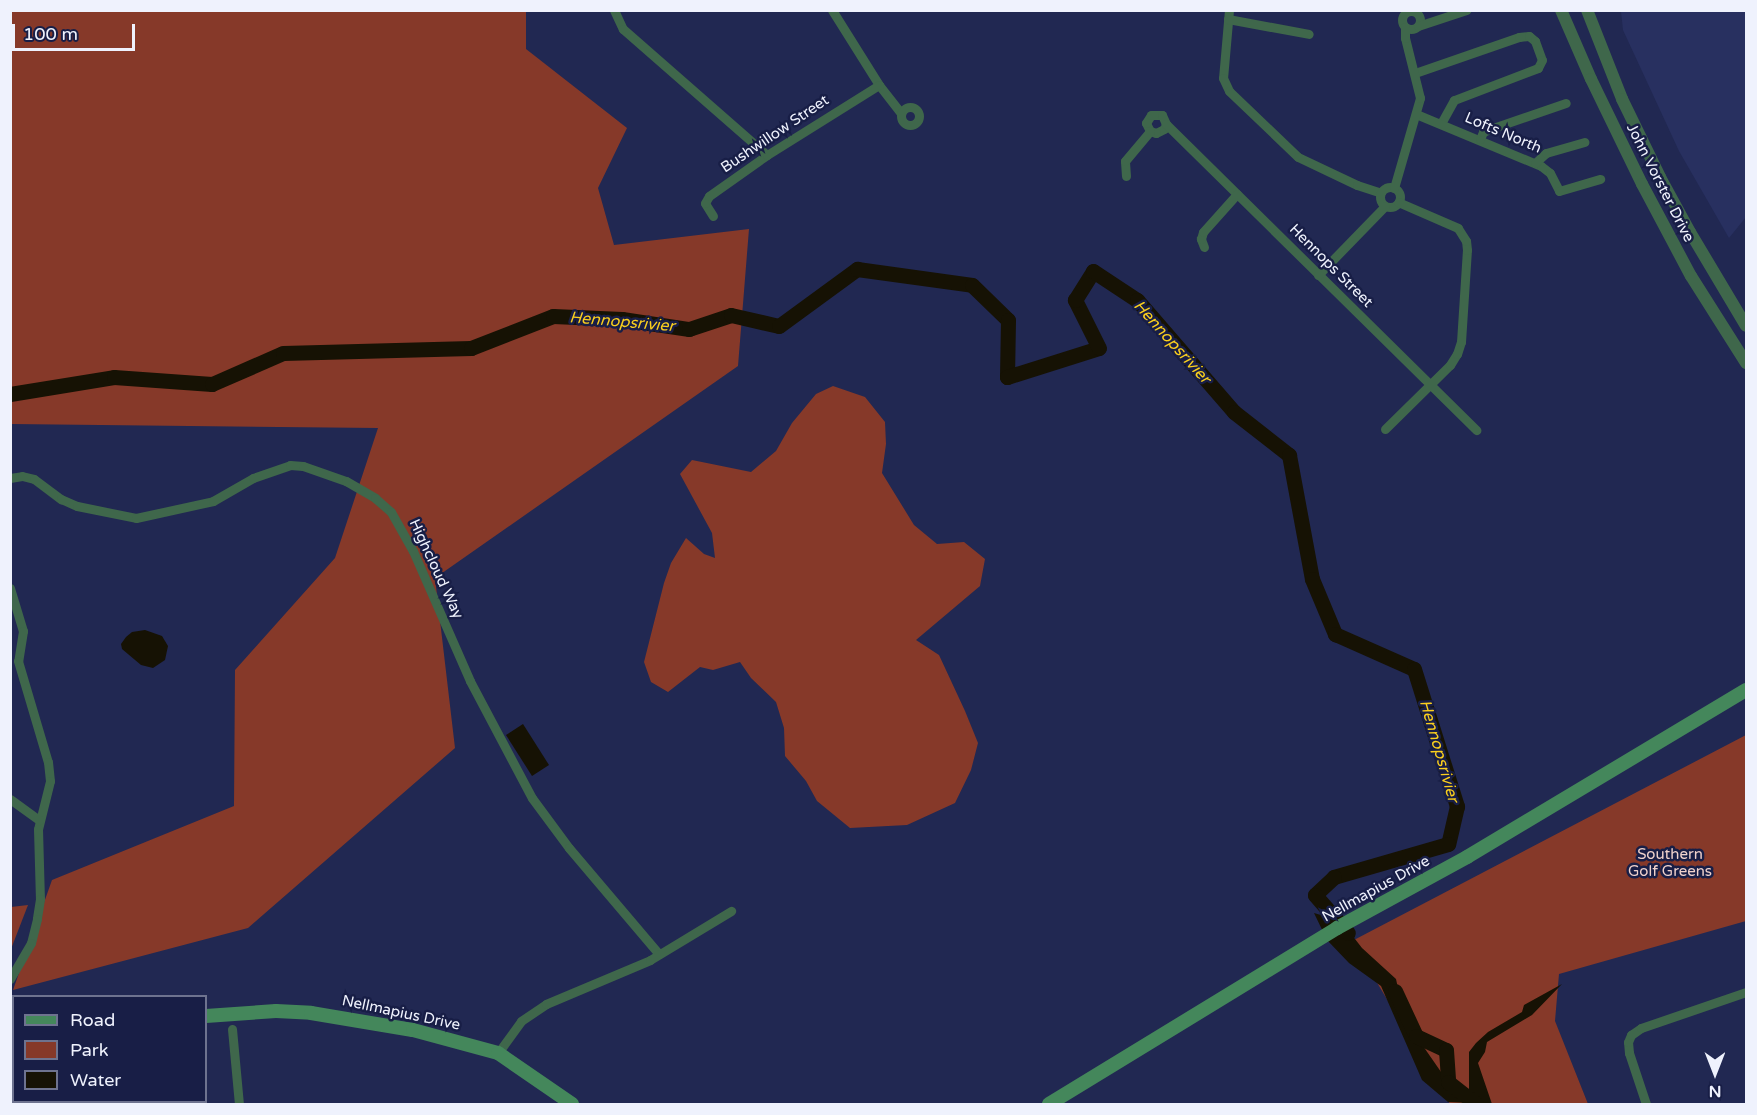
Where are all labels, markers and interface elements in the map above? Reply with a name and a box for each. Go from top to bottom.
scale bar [15,12,138,50]
text: 100 m [23,23,78,45]
street label: Bushwillow Street [718,91,832,177]
street label: Lofts North [1462,109,1544,157]
street label: John Vorster Drive [1622,121,1698,245]
street label: Hennops Street [1286,221,1376,311]
water label: Hennopsrivier [1130,296,1214,388]
water label: Hennopsrivier [569,308,675,336]
street label: Highcloud Way [405,516,467,622]
water label: Hennopsrivier [1415,698,1463,804]
park label: Southern Golf Greens [1628,845,1712,880]
street label: Nellmapius Drive [1319,852,1433,926]
street label: Nellmapius Drive [340,992,462,1034]
legend [12,995,207,1103]
text: Road [70,1009,115,1031]
text: Park [70,1039,108,1061]
north arrow [1685,1043,1745,1103]
text: Water [70,1069,121,1091]
text: N [1709,1081,1721,1101]

